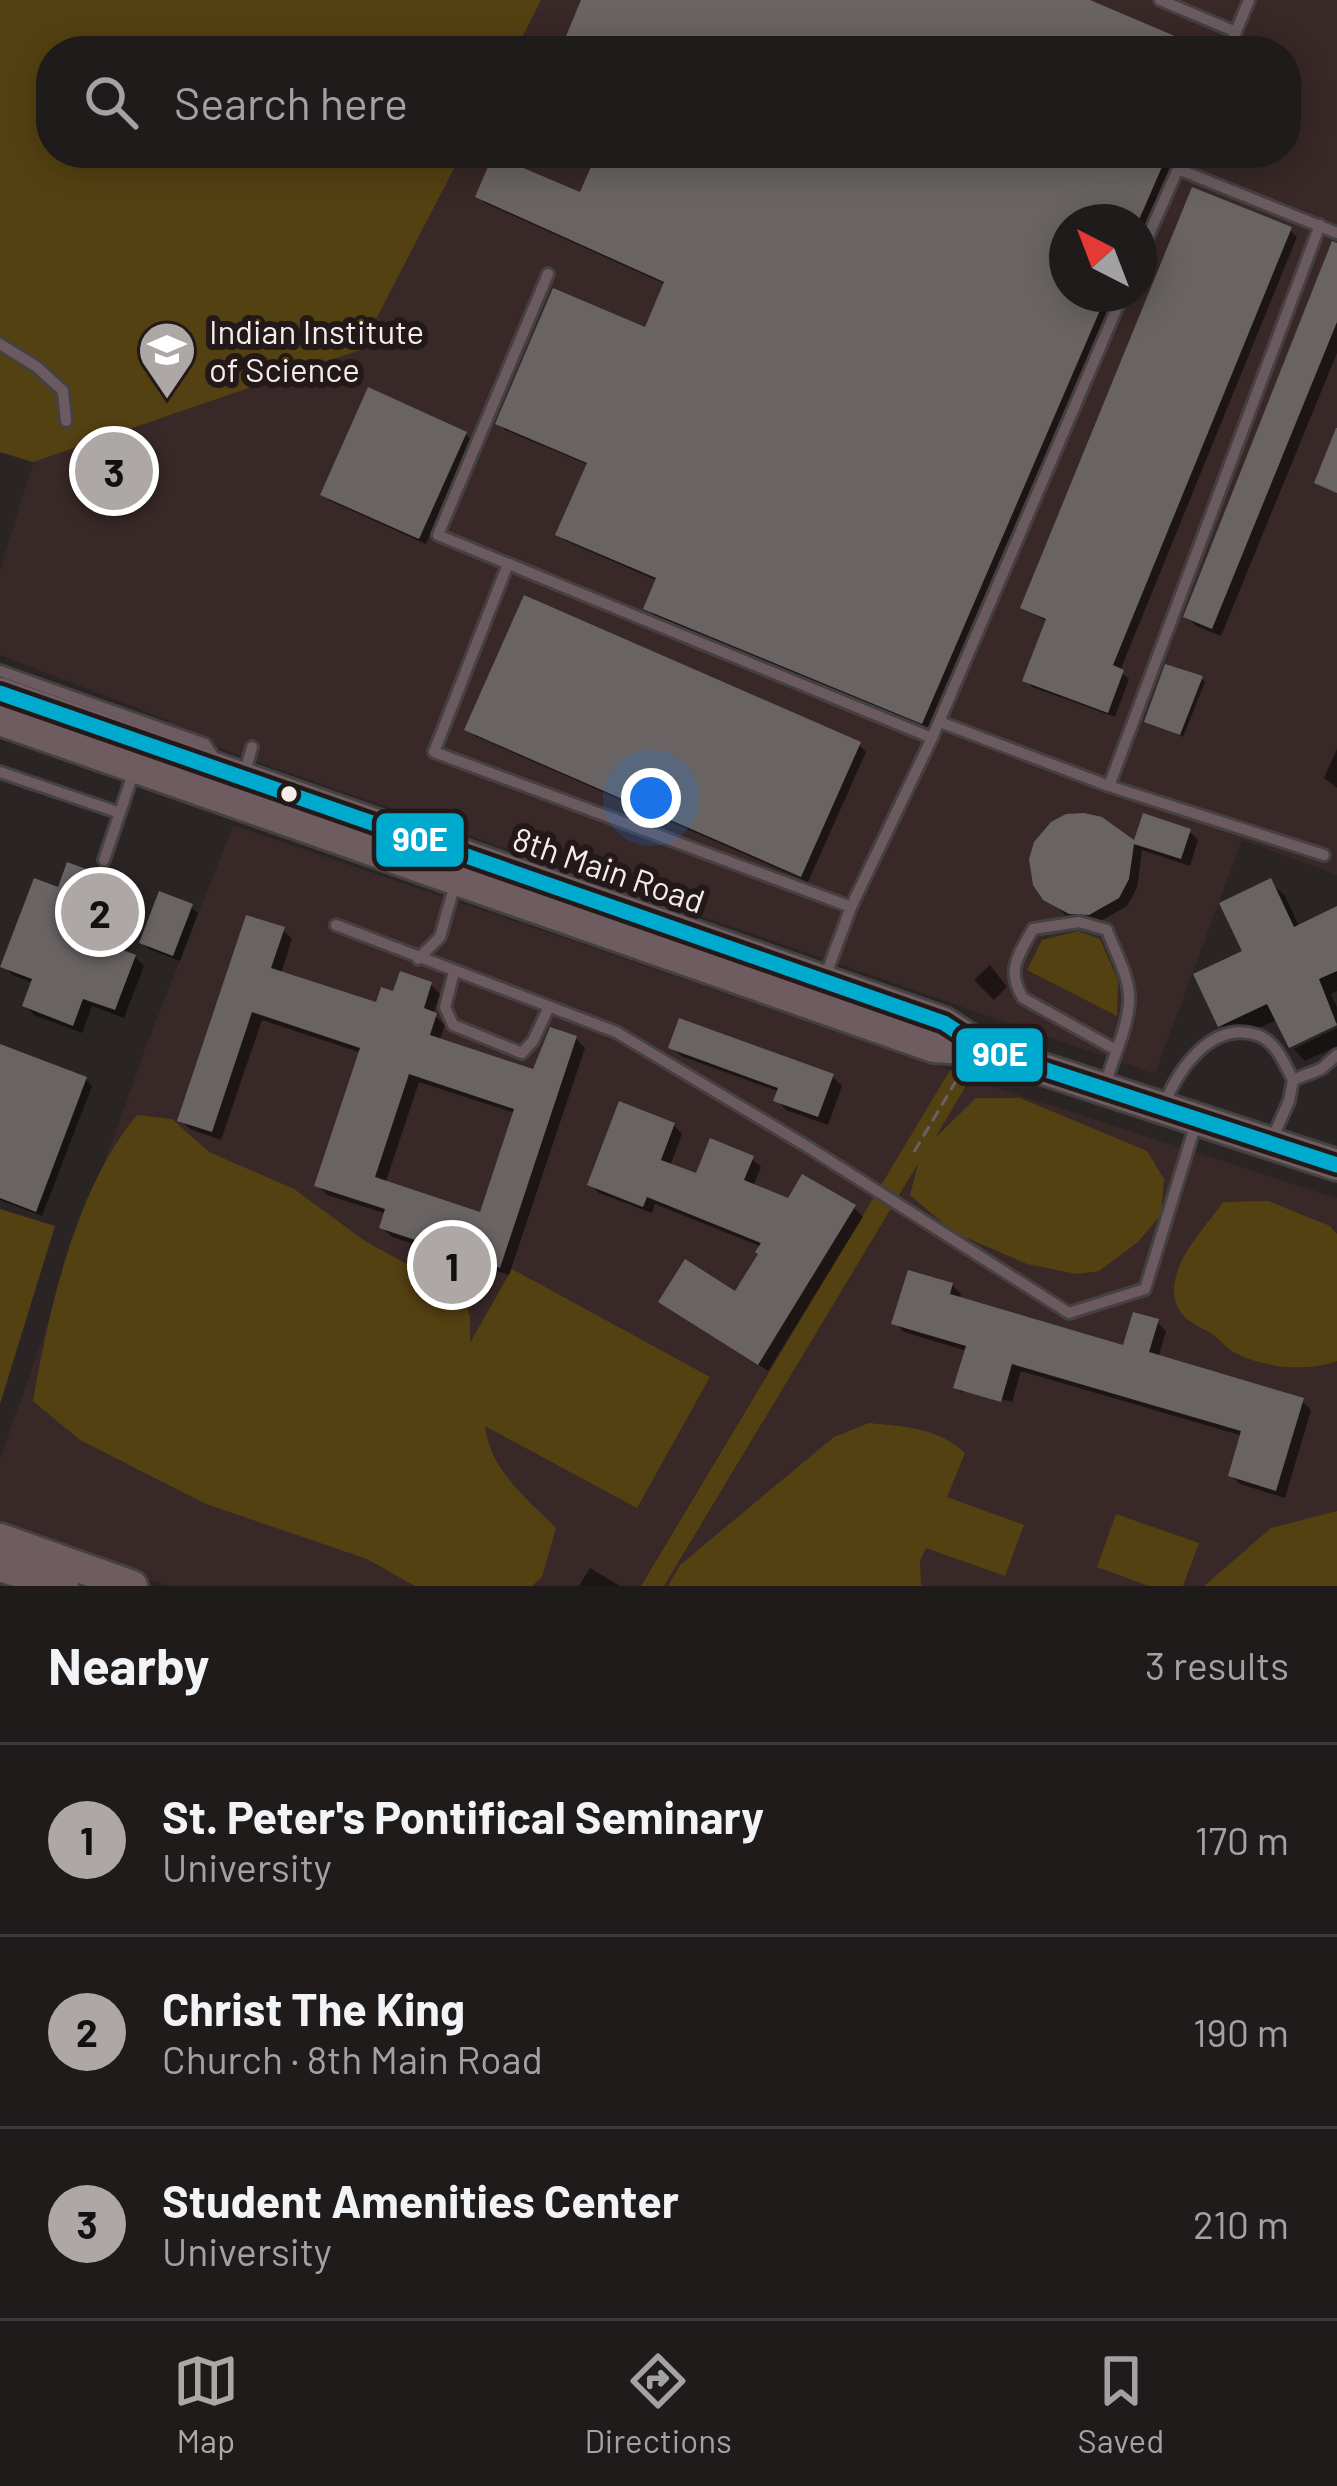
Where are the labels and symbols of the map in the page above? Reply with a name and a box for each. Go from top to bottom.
north arrow [1049,204,1157,312]
place label: Indian Institute of Science [209,311,424,389]
school or university icon: Indian Institute of Science [136,319,198,401]
pin: 3 [75,426,153,516]
your location [621,768,681,828]
unlabelled marker [278,783,300,805]
line badge: 90E [374,811,466,869]
text: 90E [392,818,448,858]
street label: 8th Main Road [508,818,710,920]
pin: 2 [61,867,139,957]
line badge: 90E [954,1026,1045,1084]
text: 90E [972,1033,1028,1073]
pin: 1 [413,1220,491,1310]

